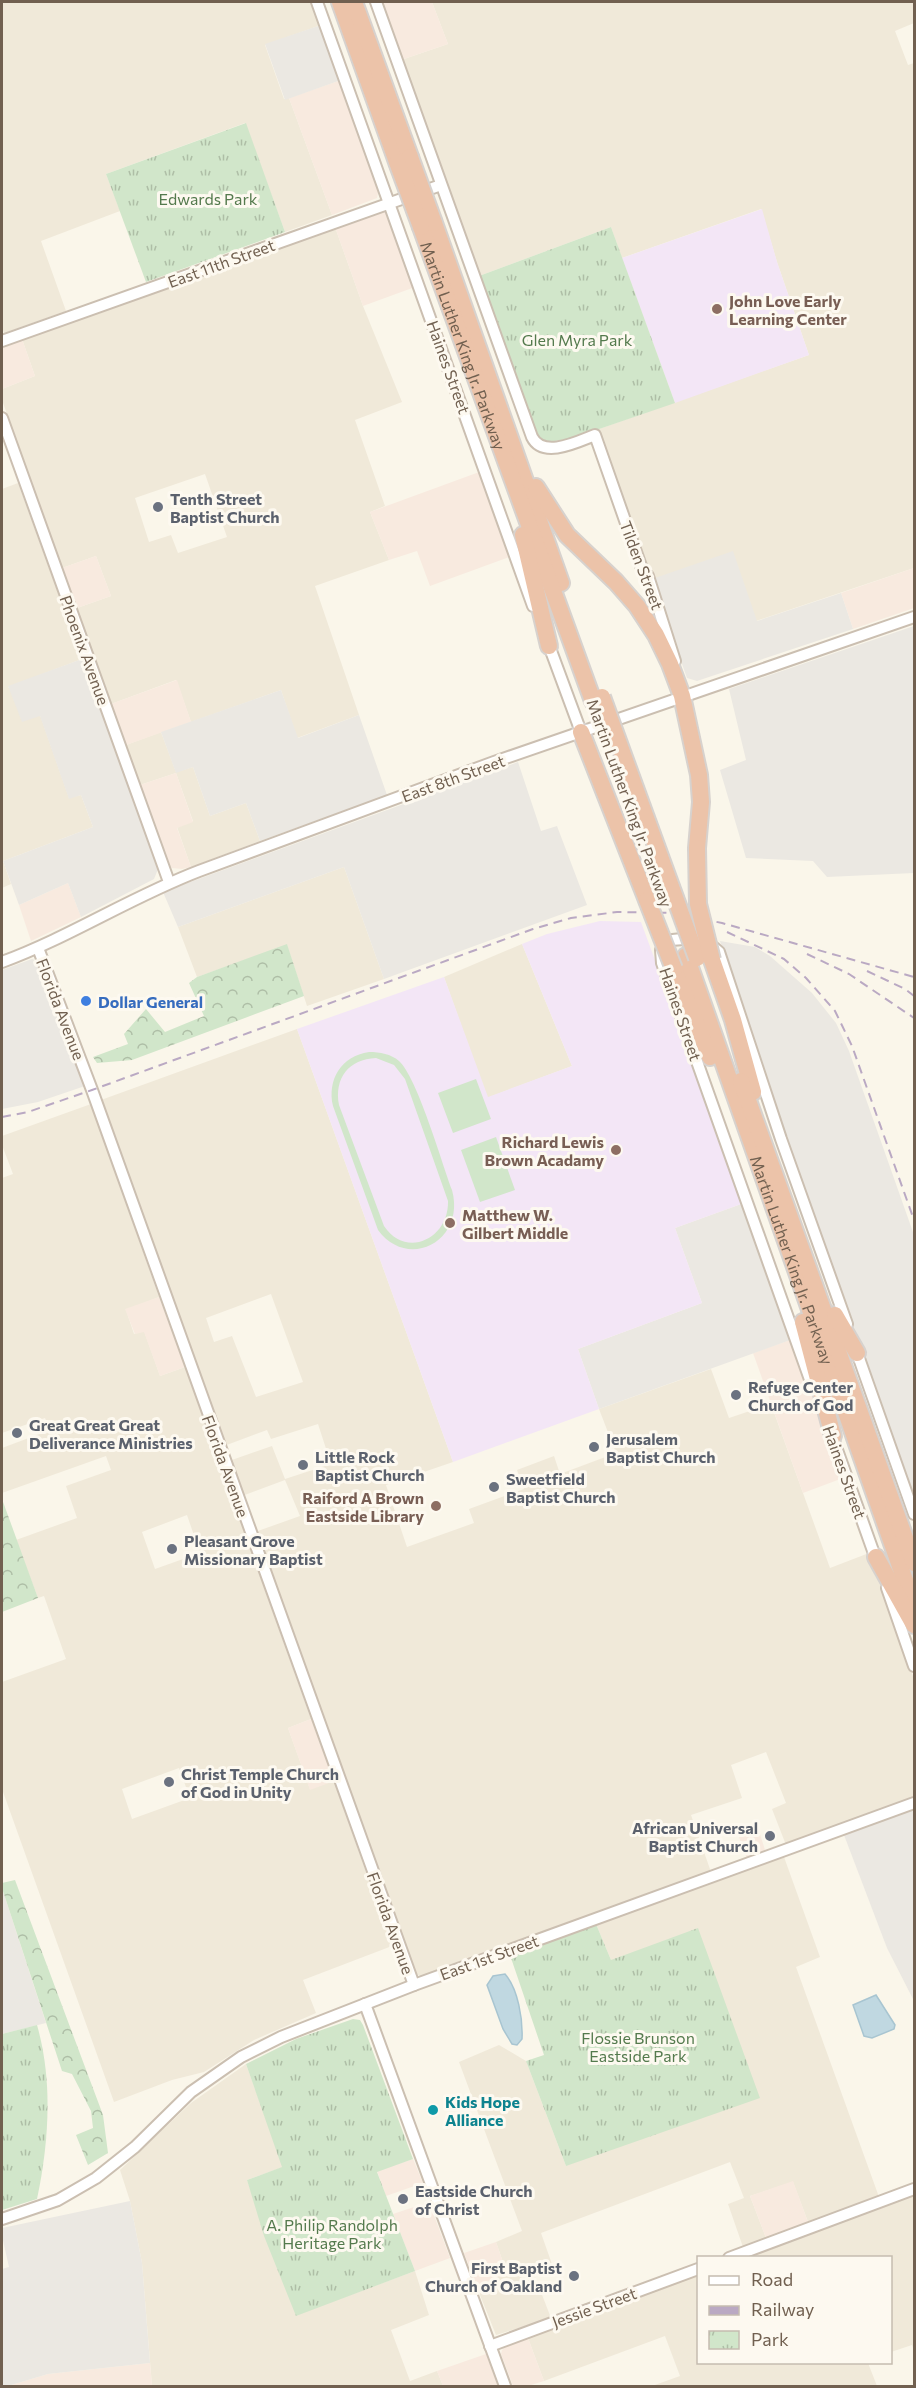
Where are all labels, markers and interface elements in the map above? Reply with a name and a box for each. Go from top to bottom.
park label: Edwards Park [159,189,258,208]
street label: East 11th Street [165,235,277,291]
street label: Martin Luther King Jr. Parkway [417,239,510,452]
place label: John Love Early Learning Center [729,291,847,328]
marker: John Love Early Learning Center [710,302,724,316]
street label: Haines Street [423,318,475,417]
park label: Glen Myra Park [522,330,633,349]
place label: Tenth Street Baptist Church [170,489,280,526]
marker: Tenth Street Baptist Church [151,500,165,514]
street label: Tilden Street [616,518,668,612]
street label: Phoenix Avenue [56,593,114,707]
street label: Martin Luther King Jr. Parkway [583,696,677,910]
street label: East 8th Street [399,750,508,805]
street label: Florida Avenue [33,956,89,1062]
street label: Haines Street [656,965,706,1064]
place label: Dollar General [98,992,203,1011]
marker: Dollar General [79,994,93,1008]
place label: Richard Lewis Brown Acadamy [485,1132,604,1169]
marker: Richard Lewis Brown Acadamy [609,1143,623,1157]
street label: Martin Luther King Jr. Parkway [747,1153,838,1367]
place label: Matthew W. Gilbert Middle [462,1205,568,1242]
marker: Matthew W. Gilbert Middle [443,1216,457,1230]
place label: Refuge Center Church of God [748,1377,853,1414]
marker: Refuge Center Church of God [729,1388,743,1402]
street label: Florida Avenue [199,1412,253,1520]
place label: Great Great Great Deliverance Ministries [29,1415,193,1452]
street label: Haines Street [819,1423,871,1522]
marker: Great Great Great Deliverance Ministries [10,1426,24,1440]
place label: Jerusalem Baptist Church [606,1429,716,1466]
marker: Jerusalem Baptist Church [587,1440,601,1454]
place label: Little Rock Baptist Church [315,1447,425,1484]
marker: Little Rock Baptist Church [296,1458,310,1472]
place label: Sweetfield Baptist Church [506,1469,616,1506]
marker: Sweetfield Baptist Church [487,1480,501,1494]
place label: Raiford A Brown Eastside Library [302,1488,424,1525]
marker: Raiford A Brown Eastside Library [429,1499,443,1513]
place label: Pleasant Grove Missionary Baptist [184,1531,323,1568]
marker: Pleasant Grove Missionary Baptist [165,1542,179,1556]
place label: Christ Temple Church of God in Unity [181,1764,339,1801]
marker: Christ Temple Church of God in Unity [162,1775,176,1789]
place label: African Universal Baptist Church [632,1818,758,1855]
marker: African Universal Baptist Church [763,1829,777,1843]
street label: Florida Avenue [364,1869,418,1977]
street label: East 1st Street [437,1930,541,1984]
park label: Flossie Brunson Eastside Park [581,2028,695,2065]
place label: Kids Hope Alliance [445,2092,520,2129]
marker: Kids Hope Alliance [426,2103,440,2117]
place label: Eastside Church of Christ [415,2181,533,2218]
marker: Eastside Church of Christ [396,2192,410,2206]
park label: A. Philip Randolph Heritage Park [266,2215,398,2252]
legend [697,2256,892,2364]
place label: First Baptist Church of Oakland [425,2258,562,2295]
text: Road [751,2268,793,2290]
marker: First Baptist Church of Oakland [567,2269,581,2283]
street label: Jessie Street [549,2283,639,2331]
text: Railway [751,2298,814,2320]
text: Park [751,2328,789,2350]

